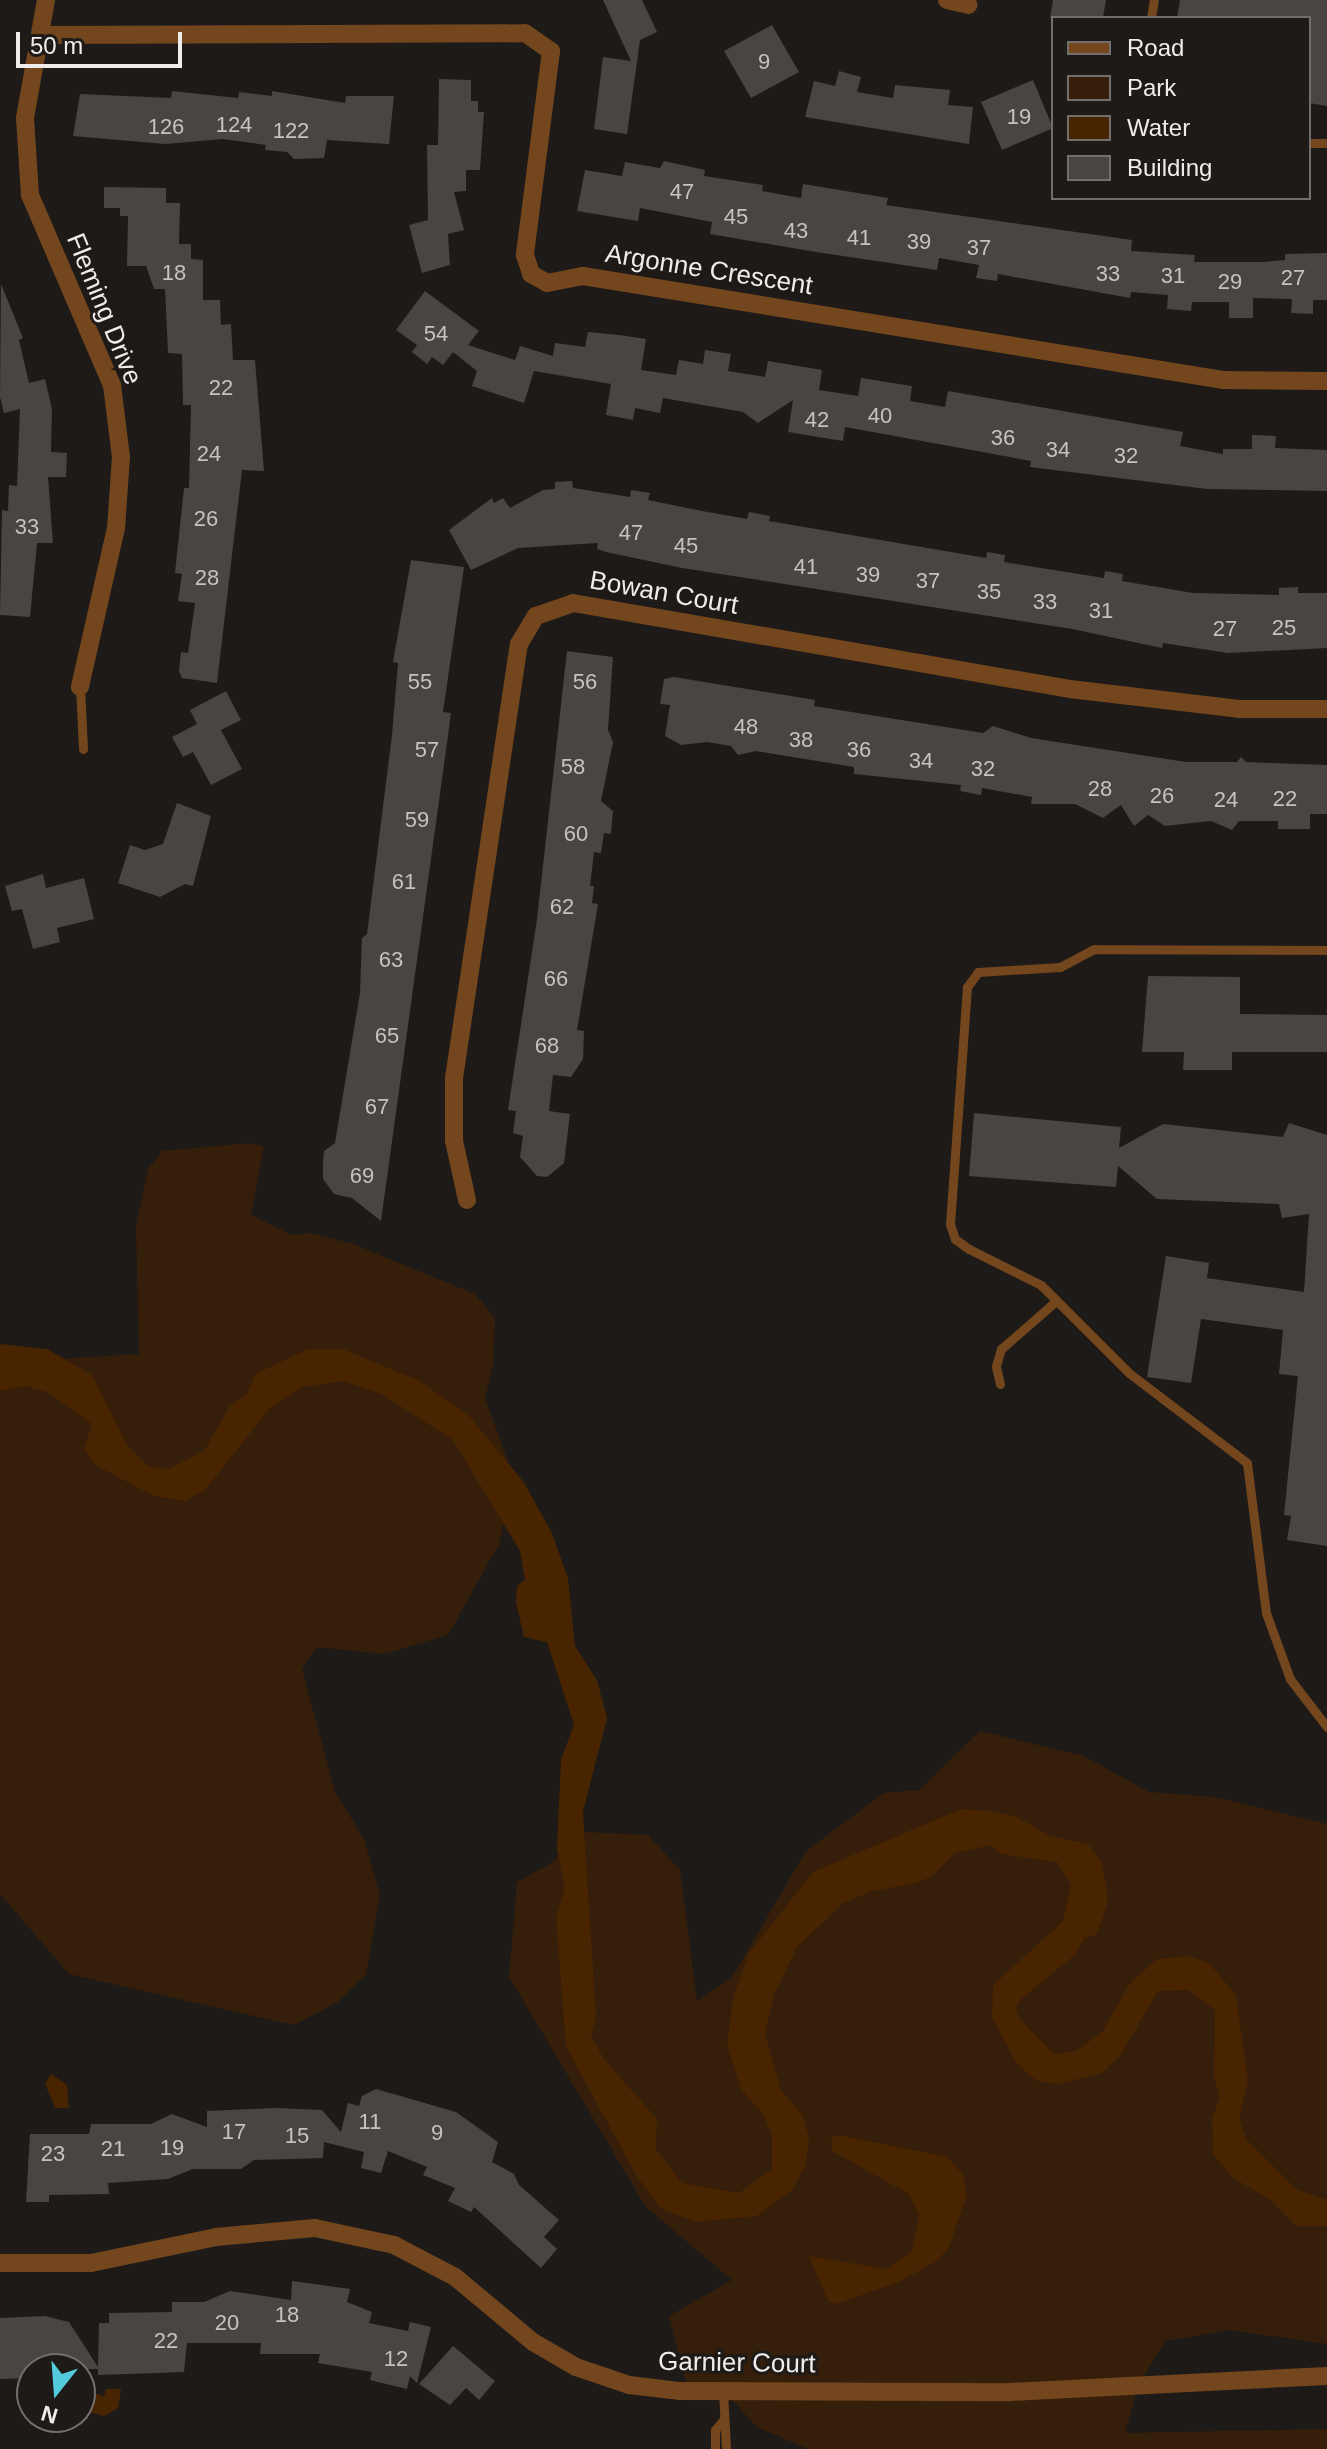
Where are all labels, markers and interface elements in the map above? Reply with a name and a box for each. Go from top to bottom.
scale bar [20,16,186,66]
legend [1051,16,1311,200]
text: 50 m [30,32,83,59]
text: Road [1127,34,1184,61]
house number: 9 [758,49,770,75]
text: Park [1127,74,1176,101]
house number: 19 [1007,104,1031,130]
house number: 124 [216,112,252,138]
house number: 126 [148,114,184,140]
text: Water [1127,114,1190,141]
house number: 122 [273,118,309,144]
text: Building [1127,154,1212,181]
house number: 47 [670,179,694,205]
house number: 45 [724,204,748,230]
house number: 43 [784,218,808,244]
house number: 41 [847,225,871,251]
street label: Fleming Drive [59,229,149,389]
house number: 39 [907,229,931,255]
house number: 37 [967,235,991,261]
street label: Argonne Crescent [603,238,815,302]
house number: 18 [162,260,186,286]
house number: 33 [1096,261,1120,287]
house number: 31 [1161,263,1185,289]
house number: 27 [1281,265,1305,291]
house number: 29 [1218,269,1242,295]
house number: 54 [424,321,448,347]
house number: 22 [209,375,233,401]
house number: 40 [868,403,892,429]
house number: 42 [805,407,829,433]
house number: 36 [991,425,1015,451]
house number: 34 [1046,437,1070,463]
house number: 24 [197,441,221,467]
house number: 32 [1114,443,1138,469]
house number: 26 [194,506,218,532]
house number: 33 [15,514,39,540]
house number: 47 [619,520,643,546]
house number: 45 [674,533,698,559]
house number: 41 [794,554,818,580]
house number: 39 [856,562,880,588]
house number: 28 [195,565,219,591]
street label: Bowan Court [587,565,741,621]
house number: 37 [916,568,940,594]
house number: 35 [977,579,1001,605]
house number: 33 [1033,589,1057,615]
house number: 31 [1089,598,1113,624]
house number: 25 [1272,615,1296,641]
house number: 27 [1213,616,1237,642]
house number: 55 [408,669,432,695]
house number: 56 [573,669,597,695]
house number: 48 [734,714,758,740]
house number: 38 [789,727,813,753]
house number: 57 [415,737,439,763]
house number: 36 [847,737,871,763]
house number: 34 [909,748,933,774]
house number: 58 [561,754,585,780]
house number: 32 [971,756,995,782]
house number: 28 [1088,776,1112,802]
house number: 26 [1150,783,1174,809]
house number: 22 [1273,786,1297,812]
house number: 24 [1214,787,1238,813]
house number: 59 [405,807,429,833]
house number: 60 [564,821,588,847]
house number: 61 [392,869,416,895]
house number: 62 [550,894,574,920]
house number: 63 [379,947,403,973]
house number: 66 [544,966,568,992]
house number: 65 [375,1023,399,1049]
house number: 68 [535,1033,559,1059]
house number: 67 [365,1094,389,1120]
house number: 69 [350,1163,374,1189]
house number: 11 [359,2109,381,2135]
house number: 17 [222,2119,246,2145]
house number: 9 [431,2120,443,2146]
house number: 15 [285,2123,309,2149]
house number: 19 [160,2135,184,2161]
house number: 21 [101,2136,125,2162]
house number: 23 [41,2141,65,2167]
house number: 18 [275,2302,299,2328]
house number: 20 [215,2310,239,2336]
house number: 22 [154,2328,178,2354]
house number: 12 [384,2346,408,2372]
street label: Garnier Court [658,2346,816,2380]
north arrow [16,2353,96,2433]
text: N [38,2400,61,2429]

